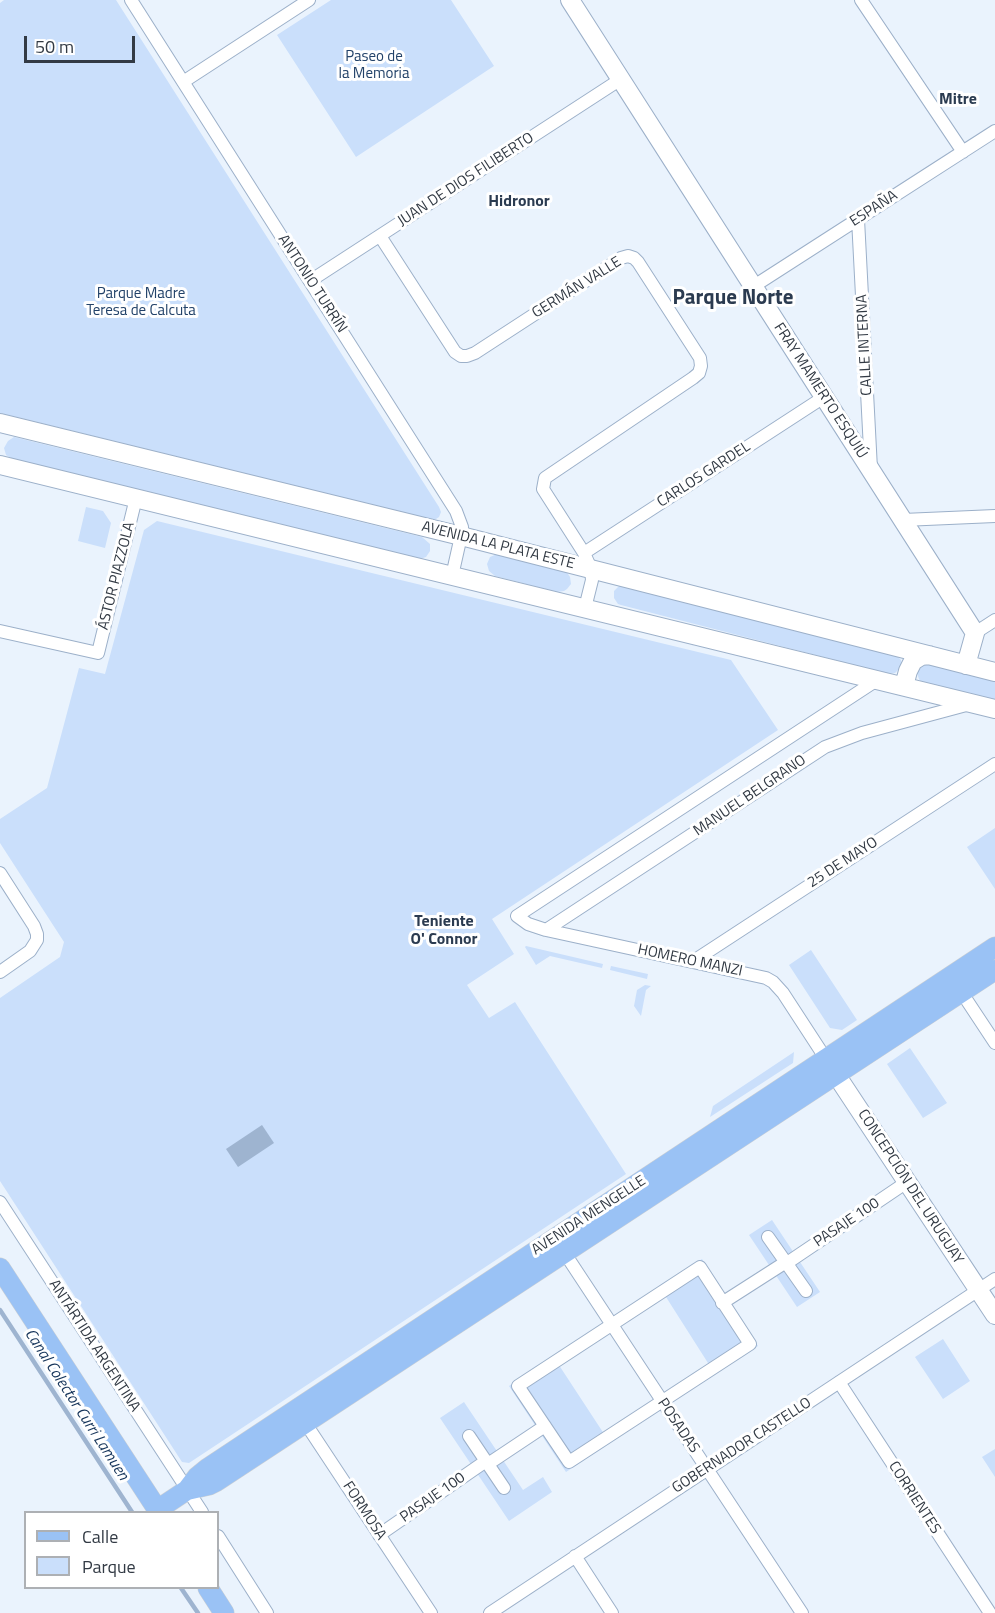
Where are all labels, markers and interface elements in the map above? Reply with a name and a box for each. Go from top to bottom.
scale bar [27,24,138,62]
text: 50 m [35,33,74,60]
park label: Paseo de la Memoria [339,48,409,83]
district label: Mitre [939,90,977,110]
street label: JUAN DE DIOS FILIBERTO [395,129,537,231]
street label: ESPAÑA [847,187,901,231]
district label: Hidronor [488,192,550,212]
street label: ANTONIO TURRÍN [274,232,350,336]
street label: GERMÁN VALLE [529,253,625,323]
park label: Parque Madre Teresa de Calcuta [86,285,196,320]
district label: Parque Norte [673,286,793,312]
street label: CALLE INTERNA [853,294,877,396]
street label: FRAY MAMERTO ESQUIÚ [769,320,871,462]
street label: CARLOS GARDEL [654,438,754,512]
street label: AVENIDA LA PLATA ESTE [420,518,576,574]
street label: ÁSTOR PIAZZOLA [95,520,139,632]
street label: MANUEL BELGRANO [690,752,810,840]
street label: 25 DE MAYO [805,834,881,892]
district label: Teniente O' Connor [410,912,478,950]
street label: HOMERO MANZI [636,941,744,981]
street label: CONCEPCIÓN DEL URUGUAY [853,1106,967,1268]
street label: AVENIDA MENGELLE [529,1172,649,1260]
street label: PASAJE 100 [811,1194,883,1252]
street label: ANTÁRTIDA ARGENTINA [44,1276,144,1416]
water label: Canal Colector Curri Lamuen [20,1326,132,1484]
street label: GOBERNADOR CASTELLO [669,1394,815,1498]
street label: POSADAS [653,1395,703,1457]
street label: CORRIENTES [884,1458,944,1538]
street label: PASAJE 100 [397,1469,469,1527]
street label: FORMOSA [338,1478,390,1544]
legend [24,1511,219,1589]
text: Calle [82,1523,118,1550]
text: Parque [82,1553,136,1580]

